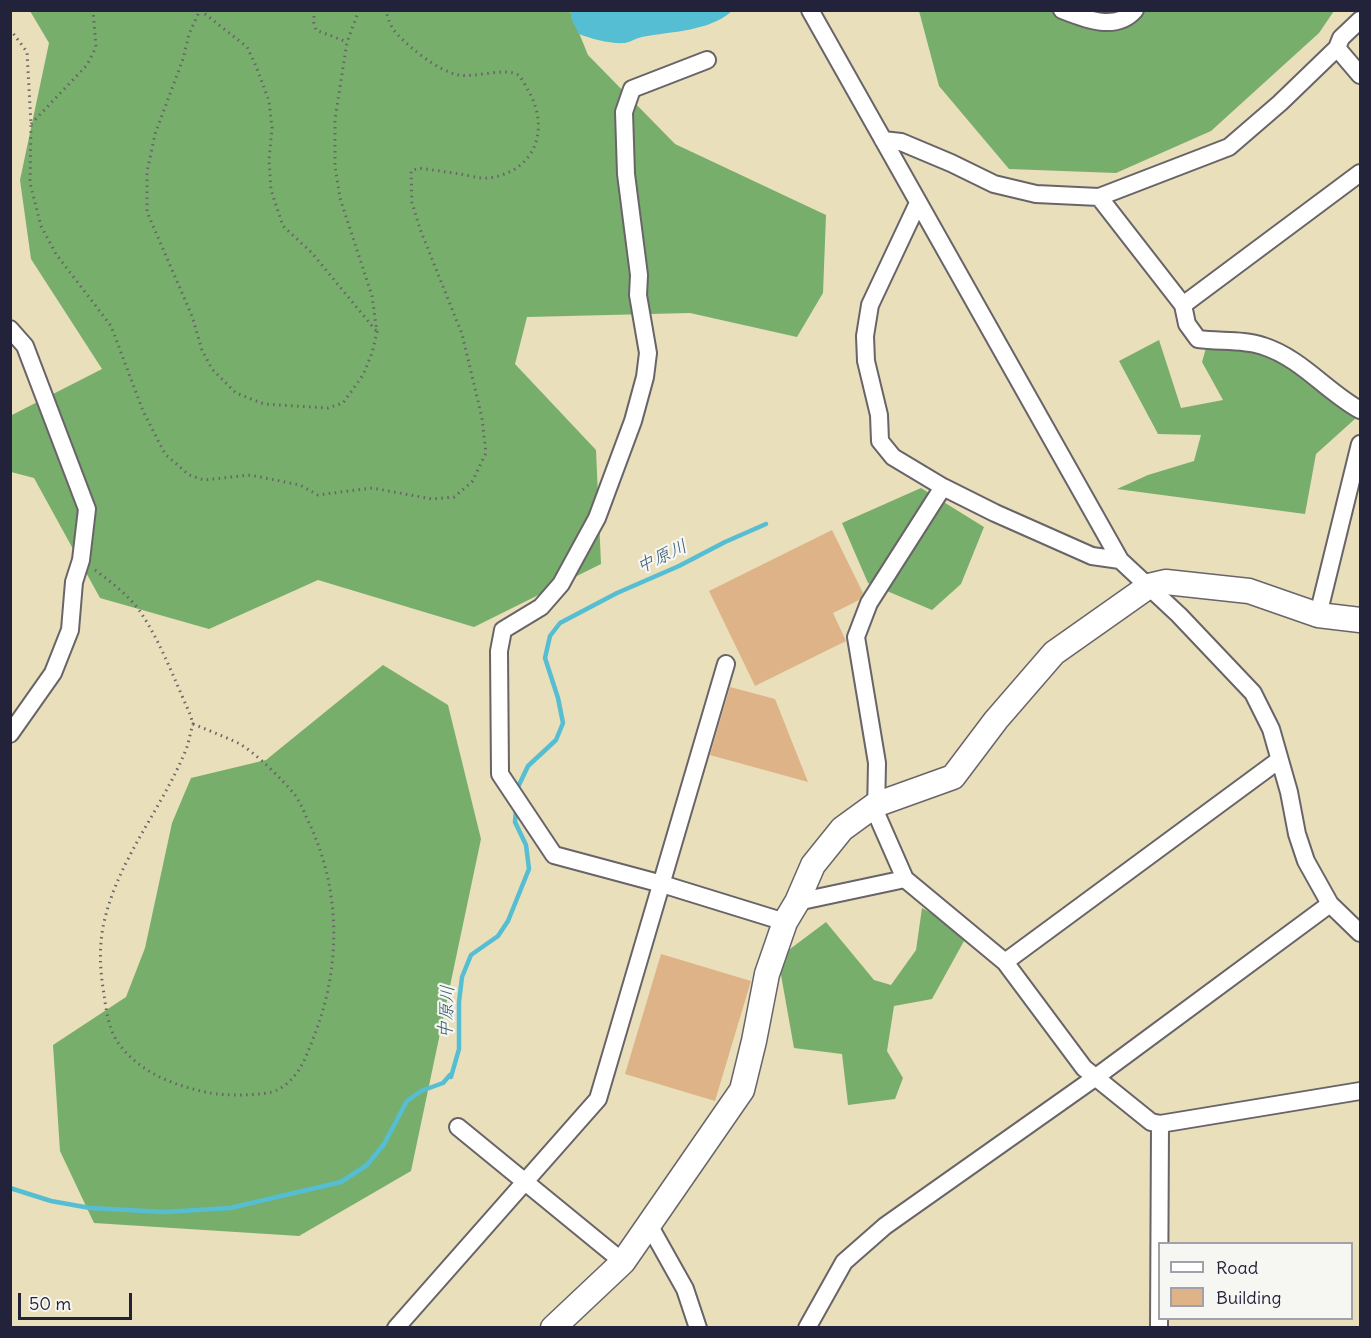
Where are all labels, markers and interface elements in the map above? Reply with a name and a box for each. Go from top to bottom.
water label: 中原川 [633,536,691,578]
water label: 中原川 [435,984,459,1040]
legend [1158,1242,1353,1320]
text: Road [1216,1256,1258,1279]
scale bar [21,1281,135,1319]
text: Building [1216,1286,1281,1309]
text: 50 m [29,1292,71,1315]

